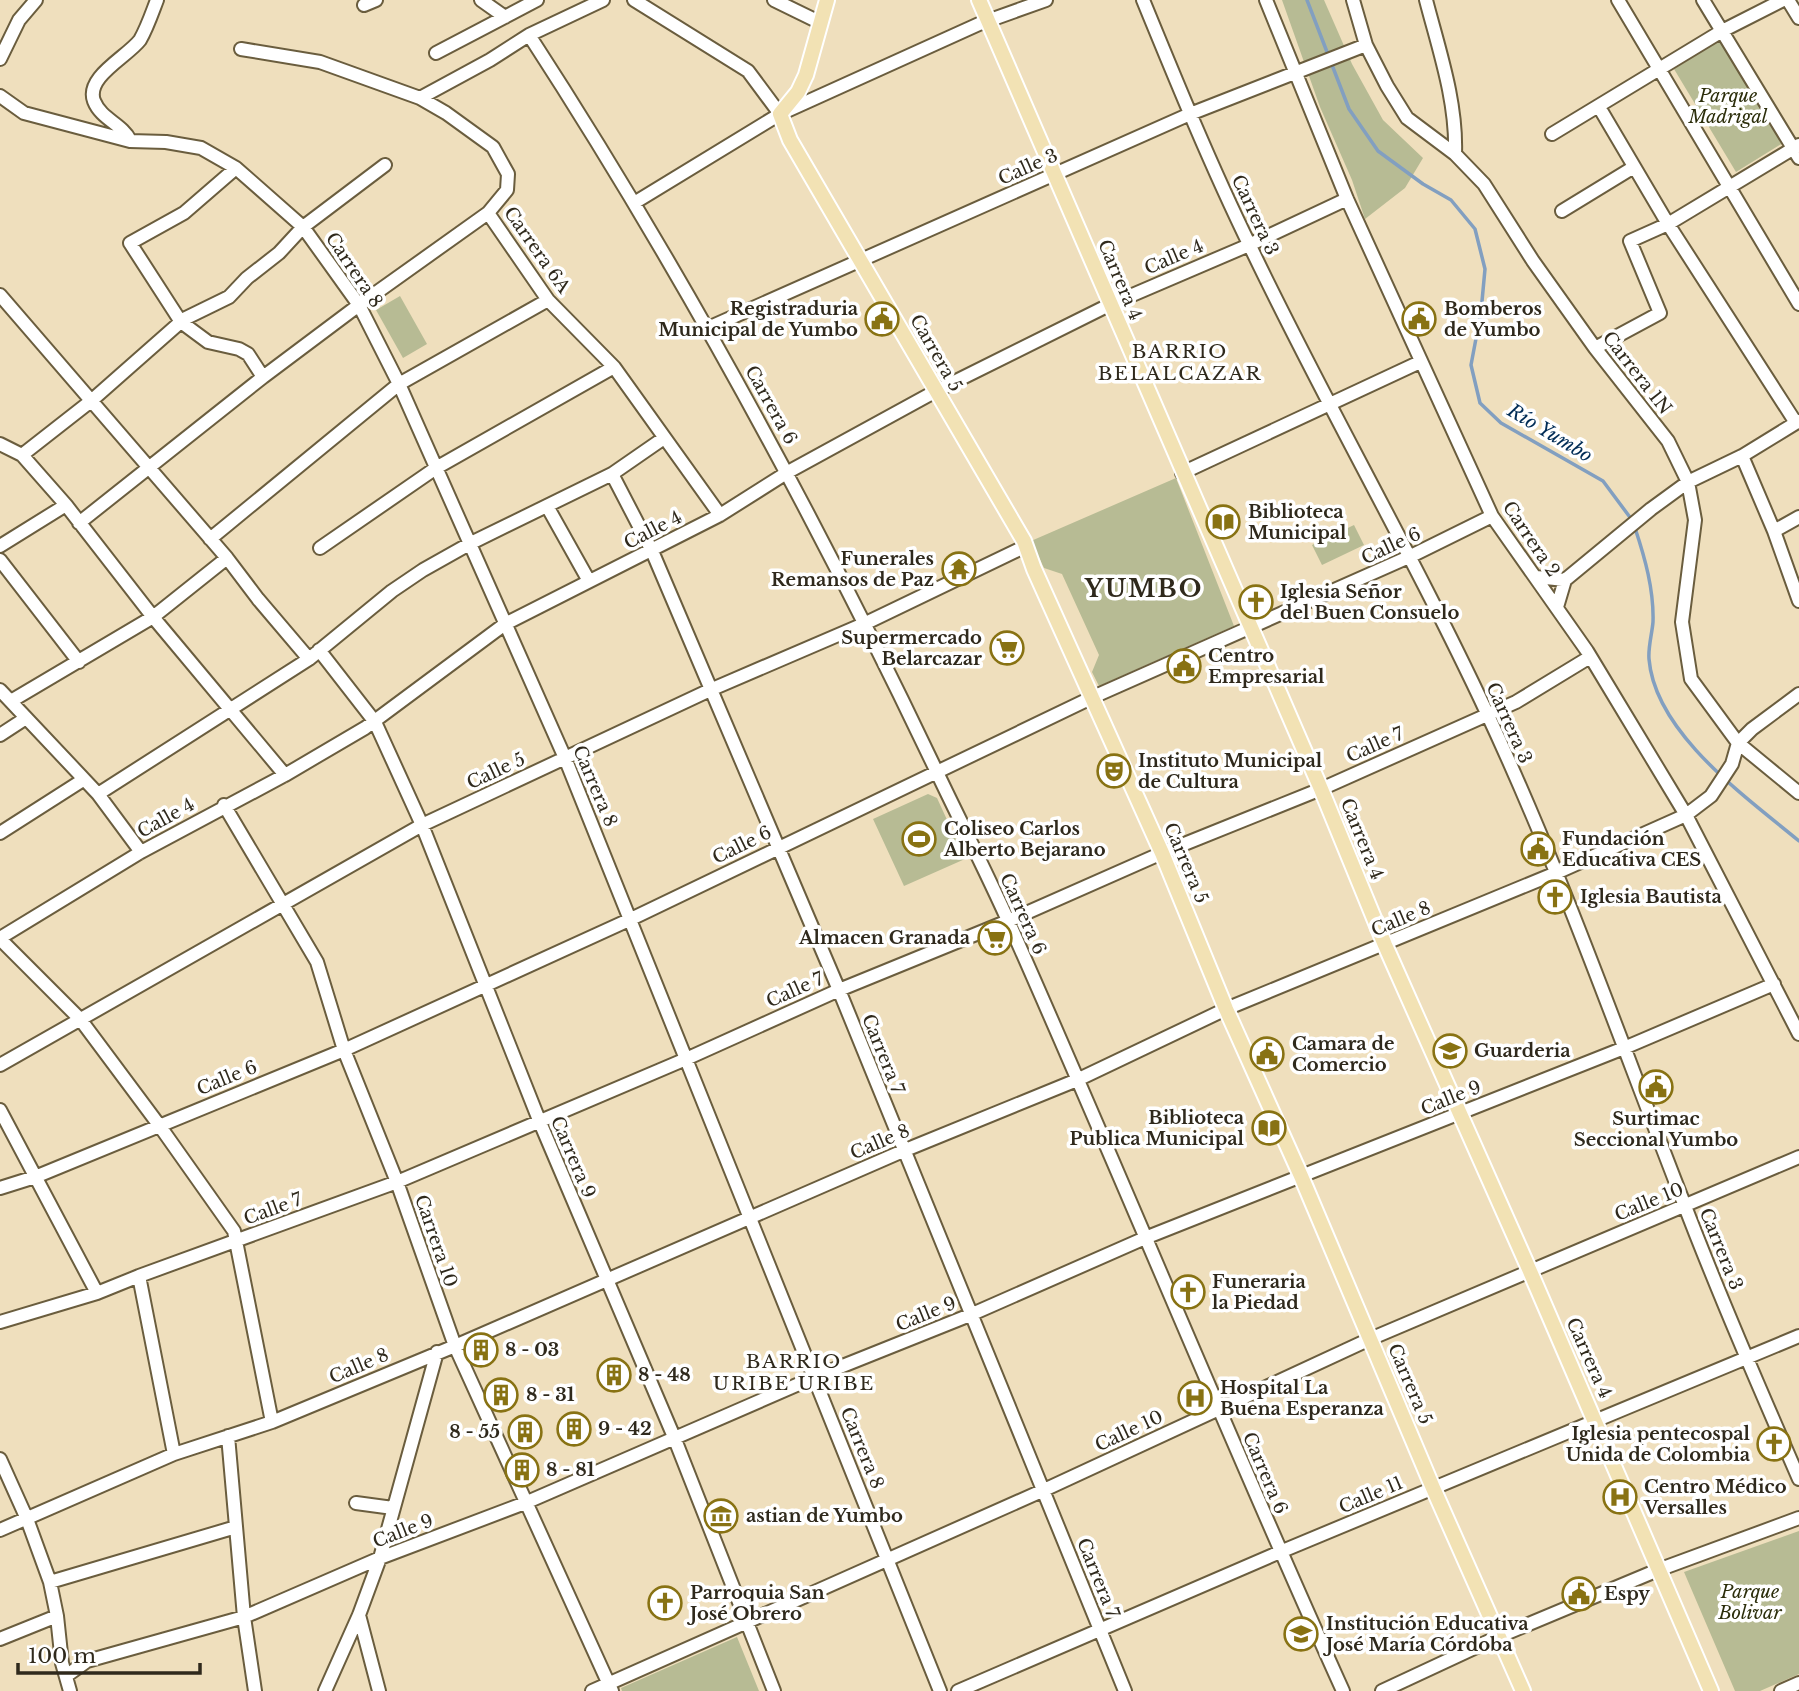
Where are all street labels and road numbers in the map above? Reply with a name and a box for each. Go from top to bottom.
street label: Calle 3 [995,144,1061,190]
street label: Carrera 3 [1227,171,1283,259]
street label: Carrera 6A [499,202,576,298]
street label: Carrera 8 [321,228,387,312]
street label: Calle 4 [1141,235,1207,279]
street label: Carrera 4 [1093,236,1147,324]
street label: Carrera 5 [905,310,967,396]
street label: Carrera 1N [1598,327,1676,419]
street label: Carrera 6 [740,362,802,448]
street label: Carrera 2 [1498,497,1564,581]
street label: Calle 4 [620,506,686,554]
street label: Calle 6 [1358,523,1424,569]
street label: Carrera 3 [1481,679,1537,767]
street label: Calle 7 [1343,722,1408,767]
street label: Carrera 8 [568,742,622,830]
street label: Calle 5 [463,748,529,794]
street label: Calle 4 [133,793,199,843]
street label: Carrera 4 [1336,795,1388,883]
street label: Carrera 5 [1159,819,1213,907]
street label: Calle 6 [709,821,775,869]
street label: Carrera 6 [995,870,1051,958]
street label: Calle 8 [1368,897,1434,941]
street label: Calle 7 [763,967,828,1012]
street label: Carrera 7 [857,1011,909,1098]
street label: Calle 6 [194,1056,260,1100]
street label: Calle 9 [1418,1076,1484,1120]
street label: Carrera 9 [546,1113,600,1201]
street label: Calle 8 [847,1120,913,1164]
street label: Calle 10 [1611,1178,1687,1226]
street label: Calle 7 [241,1188,306,1230]
street label: Carrera 10 [410,1192,462,1290]
street label: Carrera 3 [1695,1205,1747,1293]
street label: Calle 9 [893,1292,959,1336]
street label: Carrera 4 [1562,1314,1616,1402]
street label: Carrera 5 [1383,1340,1437,1428]
street label: Calle 8 [326,1344,392,1388]
street label: Carrera 8 [836,1404,888,1492]
street label: Calle 10 [1092,1406,1166,1456]
street label: Carrera 6 [1238,1429,1292,1517]
street label: Calle 11 [1336,1472,1406,1518]
street label: Calle 9 [370,1509,436,1553]
street label: Carrera 7 [1072,1535,1124,1622]

